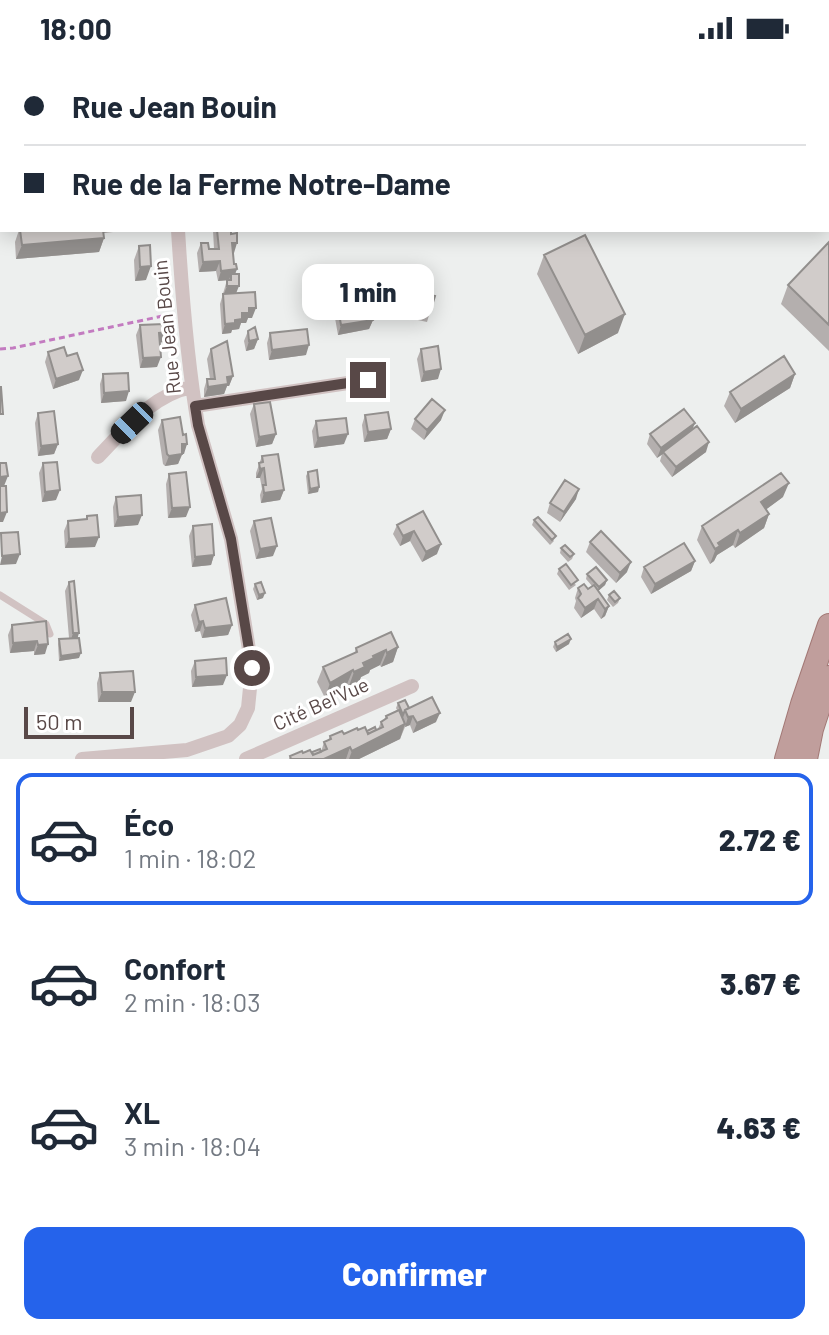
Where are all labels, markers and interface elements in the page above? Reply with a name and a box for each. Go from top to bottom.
text: 18:00 [40,10,112,46]
text: Rue Jean Bouin [72,88,277,124]
text: Rue de la Ferme Notre-Dame [72,165,451,201]
street label: Rue Jean Bouin [147,259,185,395]
callout: 1 min [302,264,434,320]
text: 1 min [339,276,397,307]
route end [350,362,386,398]
car [106,398,158,448]
route start [234,650,270,686]
street label: Cité Bel'Vue [269,671,372,735]
scale bar [24,703,134,739]
text: 50 m [36,708,82,734]
icon: car [28,803,100,875]
text: Éco [124,806,174,842]
text: 2.72 € [719,821,801,857]
text: 1 min · 18:02 [124,842,256,873]
icon: car [28,947,100,1019]
text: Confort [124,950,226,986]
text: 3.67 € [720,965,801,1001]
text: 2 min · 18:03 [124,986,261,1017]
icon: car [28,1091,100,1163]
text: XL [124,1094,160,1130]
text: 4.63 € [716,1109,801,1145]
text: 3 min · 18:04 [124,1130,261,1161]
button: Confirmer [24,1227,805,1319]

